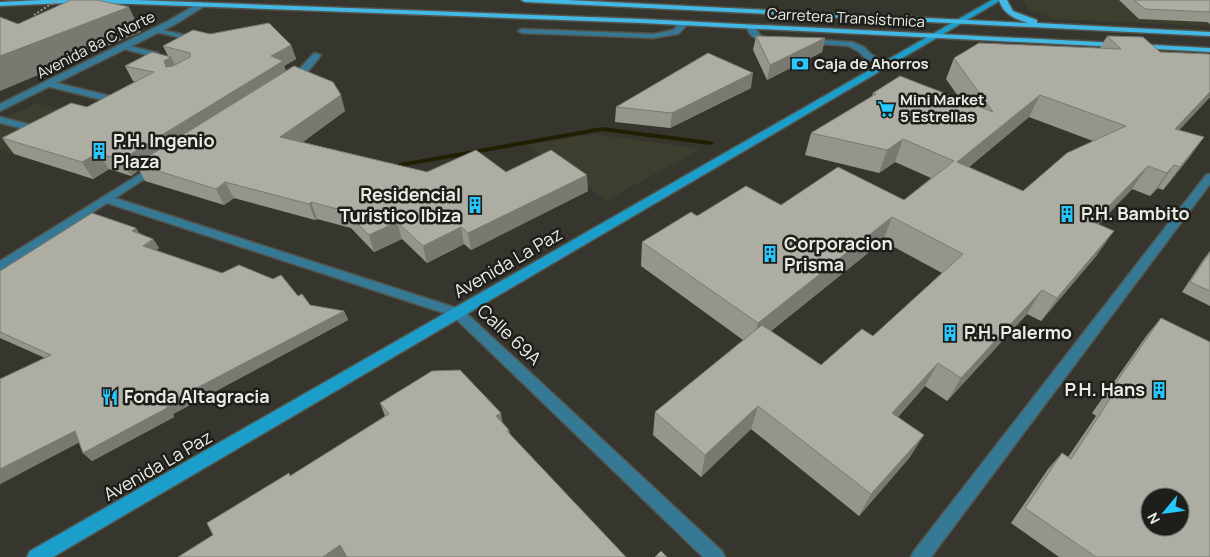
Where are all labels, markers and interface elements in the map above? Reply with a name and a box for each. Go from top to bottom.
street label: Carretera Transístmica [767,3,925,32]
street label: Avenida 8a C Norte [33,6,159,83]
place label: Caja de Ahorros [814,53,929,74]
bank icon: Caja de Ahorros [790,54,810,74]
place label: Mini Market 5 Estrellas [900,89,985,127]
supermarket icon: Mini Market 5 Estrellas [876,99,896,119]
place label: P.H. Ingenio Plaza [113,128,215,173]
building icon: P.H. Ingenio Plaza [89,141,109,161]
place label: Residencial Turistico Ibiza [339,182,461,227]
building icon: Residencial Turistico Ibiza [465,195,485,215]
place label: P.H. Bambito [1081,201,1190,225]
building icon: P.H. Bambito [1057,204,1077,224]
street label: Avenida La Paz [449,221,566,303]
place label: Corporacion Prisma [784,231,893,276]
building icon: Corporacion Prisma [760,244,780,264]
street label: Calle 69A [473,299,547,370]
place label: P.H. Palermo [964,320,1072,344]
building icon: P.H. Palermo [940,323,960,343]
place label: P.H. Hans [1065,377,1145,401]
building icon: P.H. Hans [1149,380,1169,400]
place label: Fonda Altagracia [124,384,270,408]
restaurant icon: Fonda Altagracia [100,387,120,407]
street label: Avenida La Paz [99,424,216,506]
north arrow [1140,487,1190,537]
text: N [1142,510,1164,528]

